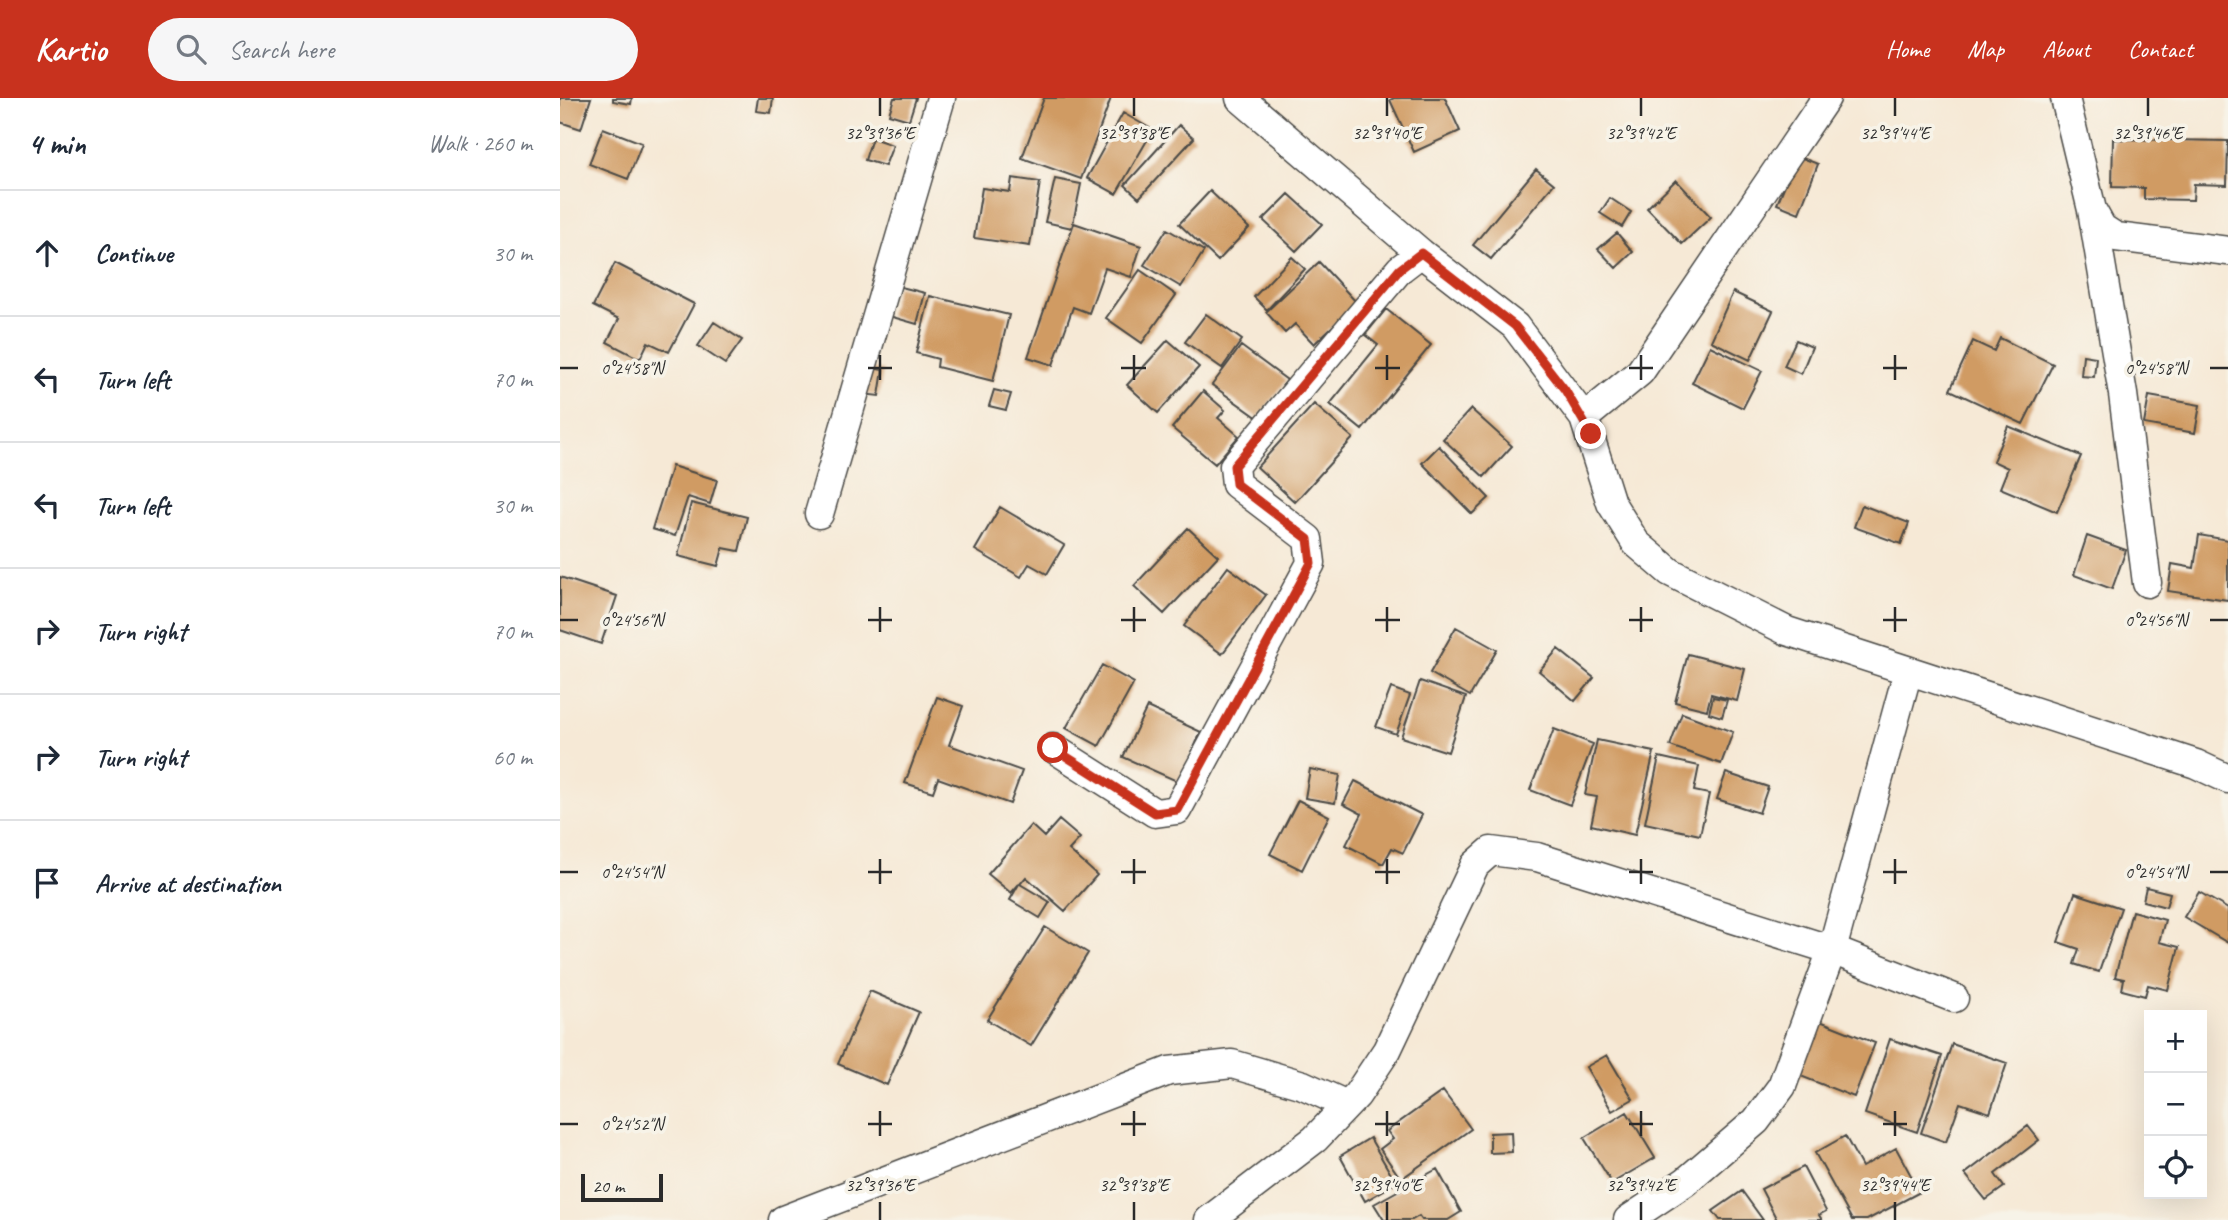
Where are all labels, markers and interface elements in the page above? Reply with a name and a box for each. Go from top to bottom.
search box [148,18,638,81]
text: Kartio [35,28,106,70]
icon: search [172,30,210,68]
text: Search here [228,33,334,66]
text: Home [1886,34,1929,64]
text: Map [1967,34,2004,64]
text: About [2042,34,2090,64]
text: Contact [2128,34,2193,64]
text: 32°39'36"E [845,122,917,144]
text: 32°39'38"E [1099,122,1171,144]
text: 32°39'40"E [1352,122,1424,144]
text: 32°39'42"E [1606,122,1678,144]
text: 32°39'44"E [1860,122,1932,144]
text: 32°39'46"E [2113,122,2185,144]
text: 4 min [28,125,85,163]
text: Walk · 260 m [428,129,532,158]
icon: ahead [28,234,66,272]
text: Continue [95,237,173,270]
text: 30 m [493,239,532,268]
text: 0°24'58"N [601,357,667,379]
text: 0°24'58"N [2125,357,2191,379]
icon: left [28,360,66,398]
text: Turn left [95,363,170,396]
text: 70 m [493,365,532,394]
route end [1575,418,1606,449]
icon: left [28,486,66,524]
text: Turn left [95,489,170,522]
text: 30 m [493,491,532,520]
text: 0°24'56"N [601,609,667,631]
text: 0°24'56"N [2125,609,2191,631]
icon: right [28,612,66,650]
text: Turn right [95,615,186,648]
text: 70 m [493,617,532,646]
route start [1037,732,1068,763]
icon: right [28,738,66,776]
text: Turn right [95,741,186,774]
text: 60 m [493,743,532,772]
text: 0°24'54"N [601,861,667,883]
text: 0°24'54"N [2125,861,2191,883]
icon: arrive [28,864,66,902]
text: Arrive at destination [95,867,281,900]
map controls [2144,1010,2207,1199]
button: + [2144,1010,2207,1073]
button: − [2144,1073,2207,1136]
text: 0°24'52"N [601,1113,667,1135]
button: locate [2144,1136,2207,1199]
scale bar [581,1171,663,1203]
text: 20 m [592,1174,624,1198]
text: 32°39'36"E [845,1174,917,1196]
text: 32°39'38"E [1099,1174,1171,1196]
text: 32°39'40"E [1352,1174,1424,1196]
text: 32°39'42"E [1606,1174,1678,1196]
text: 32°39'44"E [1860,1174,1932,1196]

